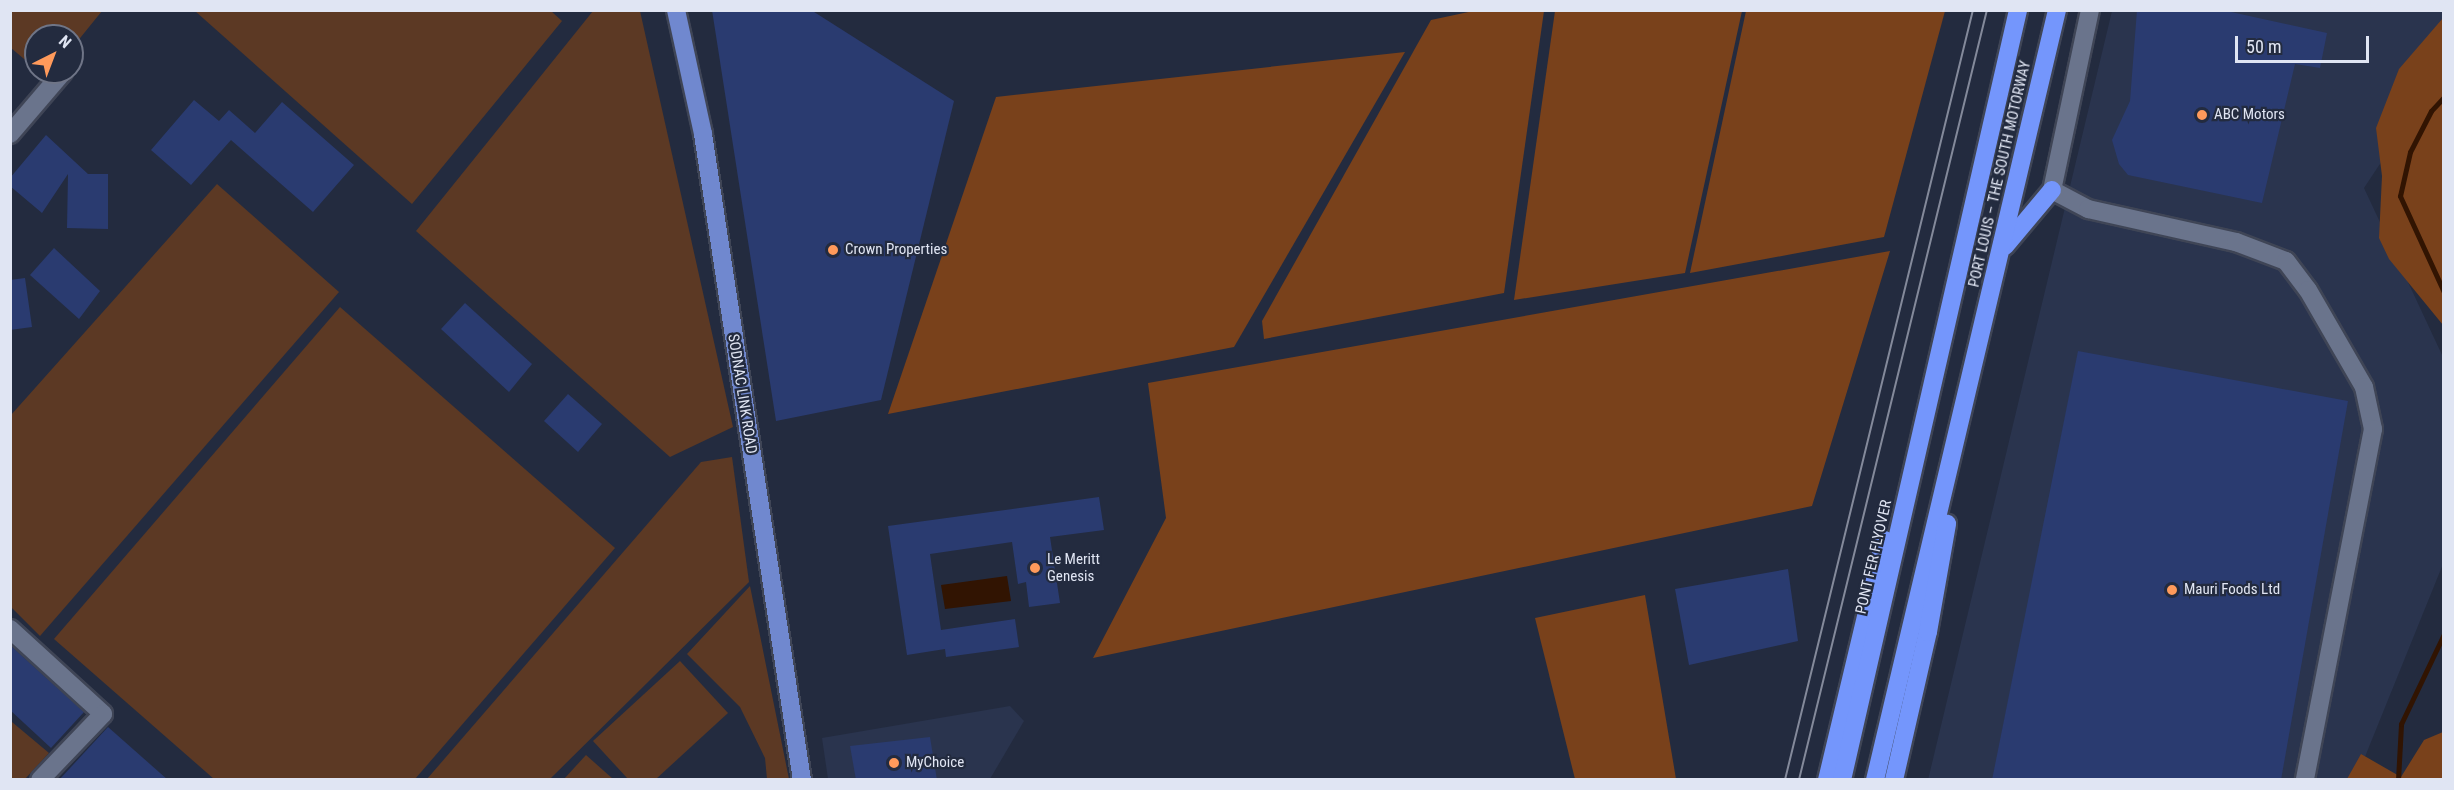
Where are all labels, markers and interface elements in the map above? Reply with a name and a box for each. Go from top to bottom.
north arrow [24,24,84,84]
scale bar [2238,24,2372,62]
text: N [55,31,75,52]
text: 50 m [2246,36,2281,57]
street label: PORT LOUIS – THE SOUTH MOTORWAY [1965,59,2035,289]
place label: ABC Motors [2214,106,2285,124]
marker: ABC Motors [2195,108,2209,122]
place label: Crown Properties [845,241,947,259]
marker: Crown Properties [826,243,840,257]
street label: SODNAC LINK ROAD [724,333,760,455]
street label: PONT FER FLYOVER [1852,498,1896,616]
place label: Le Meritt Genesis [1047,550,1100,585]
marker: Le Meritt Genesis [1028,561,1042,575]
place label: Mauri Foods Ltd [2184,581,2280,599]
marker: Mauri Foods Ltd [2165,583,2179,597]
place label: MyChoice [906,754,964,772]
marker: MyChoice [887,756,901,770]

